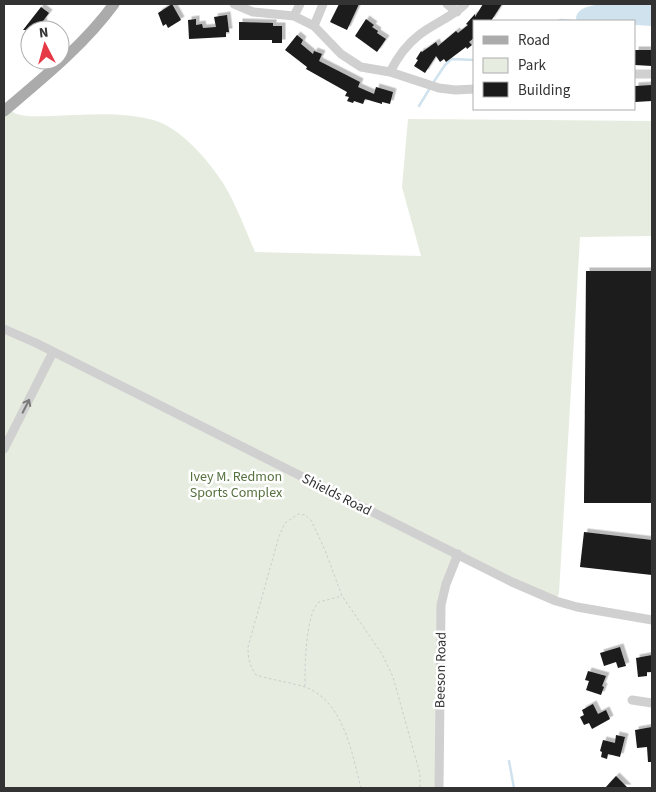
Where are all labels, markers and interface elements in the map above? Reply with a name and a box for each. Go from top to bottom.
north arrow [20,20,70,70]
legend [473,20,636,110]
text: N [38,23,49,43]
text: Road [518,30,550,51]
text: Park [518,55,547,76]
text: Building [518,80,571,101]
one-way arrow [22,399,31,414]
park label: Ivey M. Redmon Sports Complex [190,467,283,503]
street label: Shields Road [298,469,375,521]
street label: Beeson Road [430,632,452,708]

